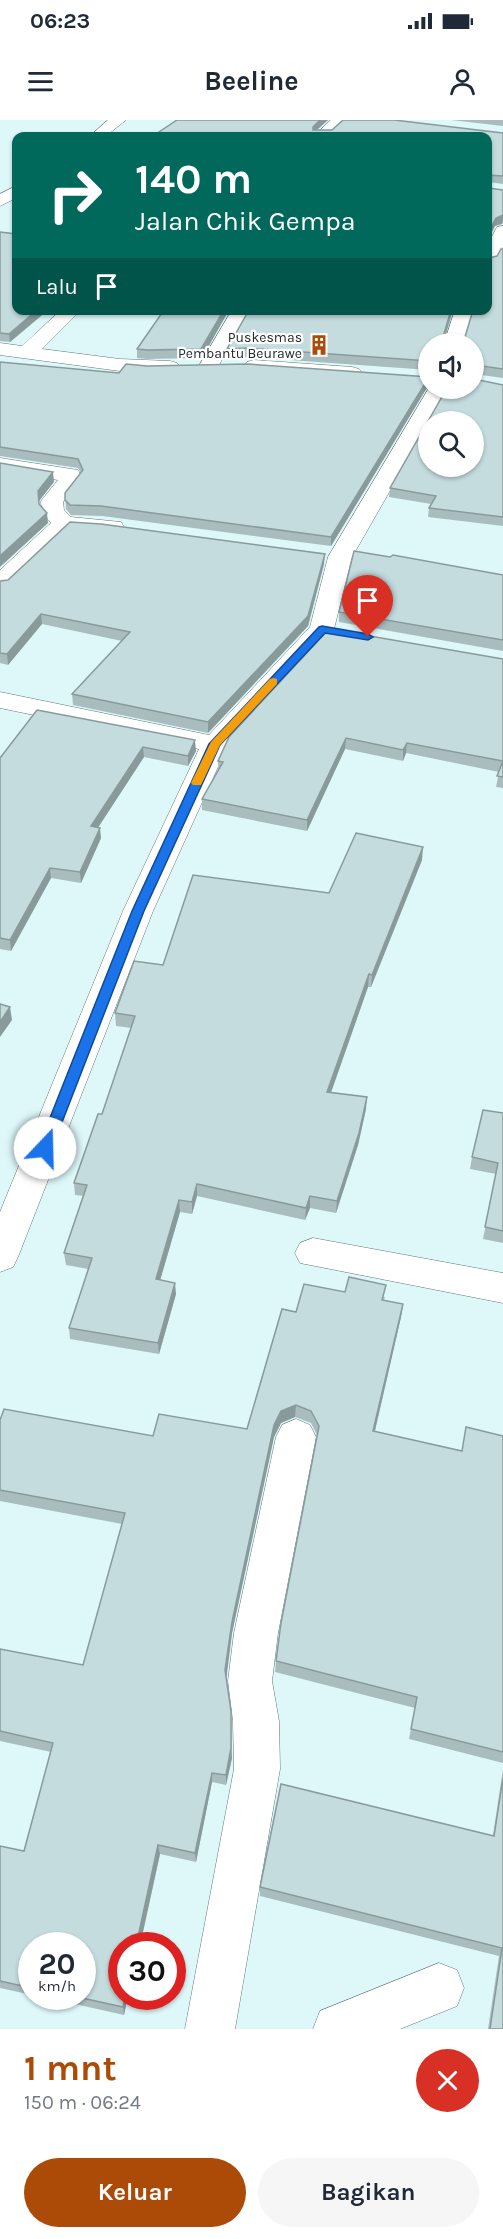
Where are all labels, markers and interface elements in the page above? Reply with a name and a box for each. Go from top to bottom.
text: 06:23 [30,8,90,34]
icon: menu [24,65,57,98]
text: Beeline [204,65,299,97]
icon: person [446,65,479,98]
text: 140 m [135,154,252,204]
icon: right [36,156,114,234]
text: Jalan Chik Gempa [135,205,356,237]
icon: arrive [90,270,123,303]
text: Lalu [36,274,78,300]
place label: Puskesmas Pembantu Beurawe [178,329,302,362]
building icon: Puskesmas Pembantu Beurawe [307,333,331,357]
map controls [418,333,484,477]
button: sound [418,333,484,399]
button: search [418,411,484,477]
pin [342,575,393,637]
icon: arrive [351,584,384,617]
position arrow [13,1116,77,1180]
speed limit sign: 30 [108,1932,186,2010]
text: 20 [38,1946,76,1982]
text: km/h [38,1977,76,1995]
text: 1 mnt [24,2047,117,2089]
button: close [416,2049,479,2112]
text: 150 m · 06:24 [24,2091,141,2114]
button: Keluar [24,2158,246,2227]
button: Bagikan [258,2158,479,2227]

